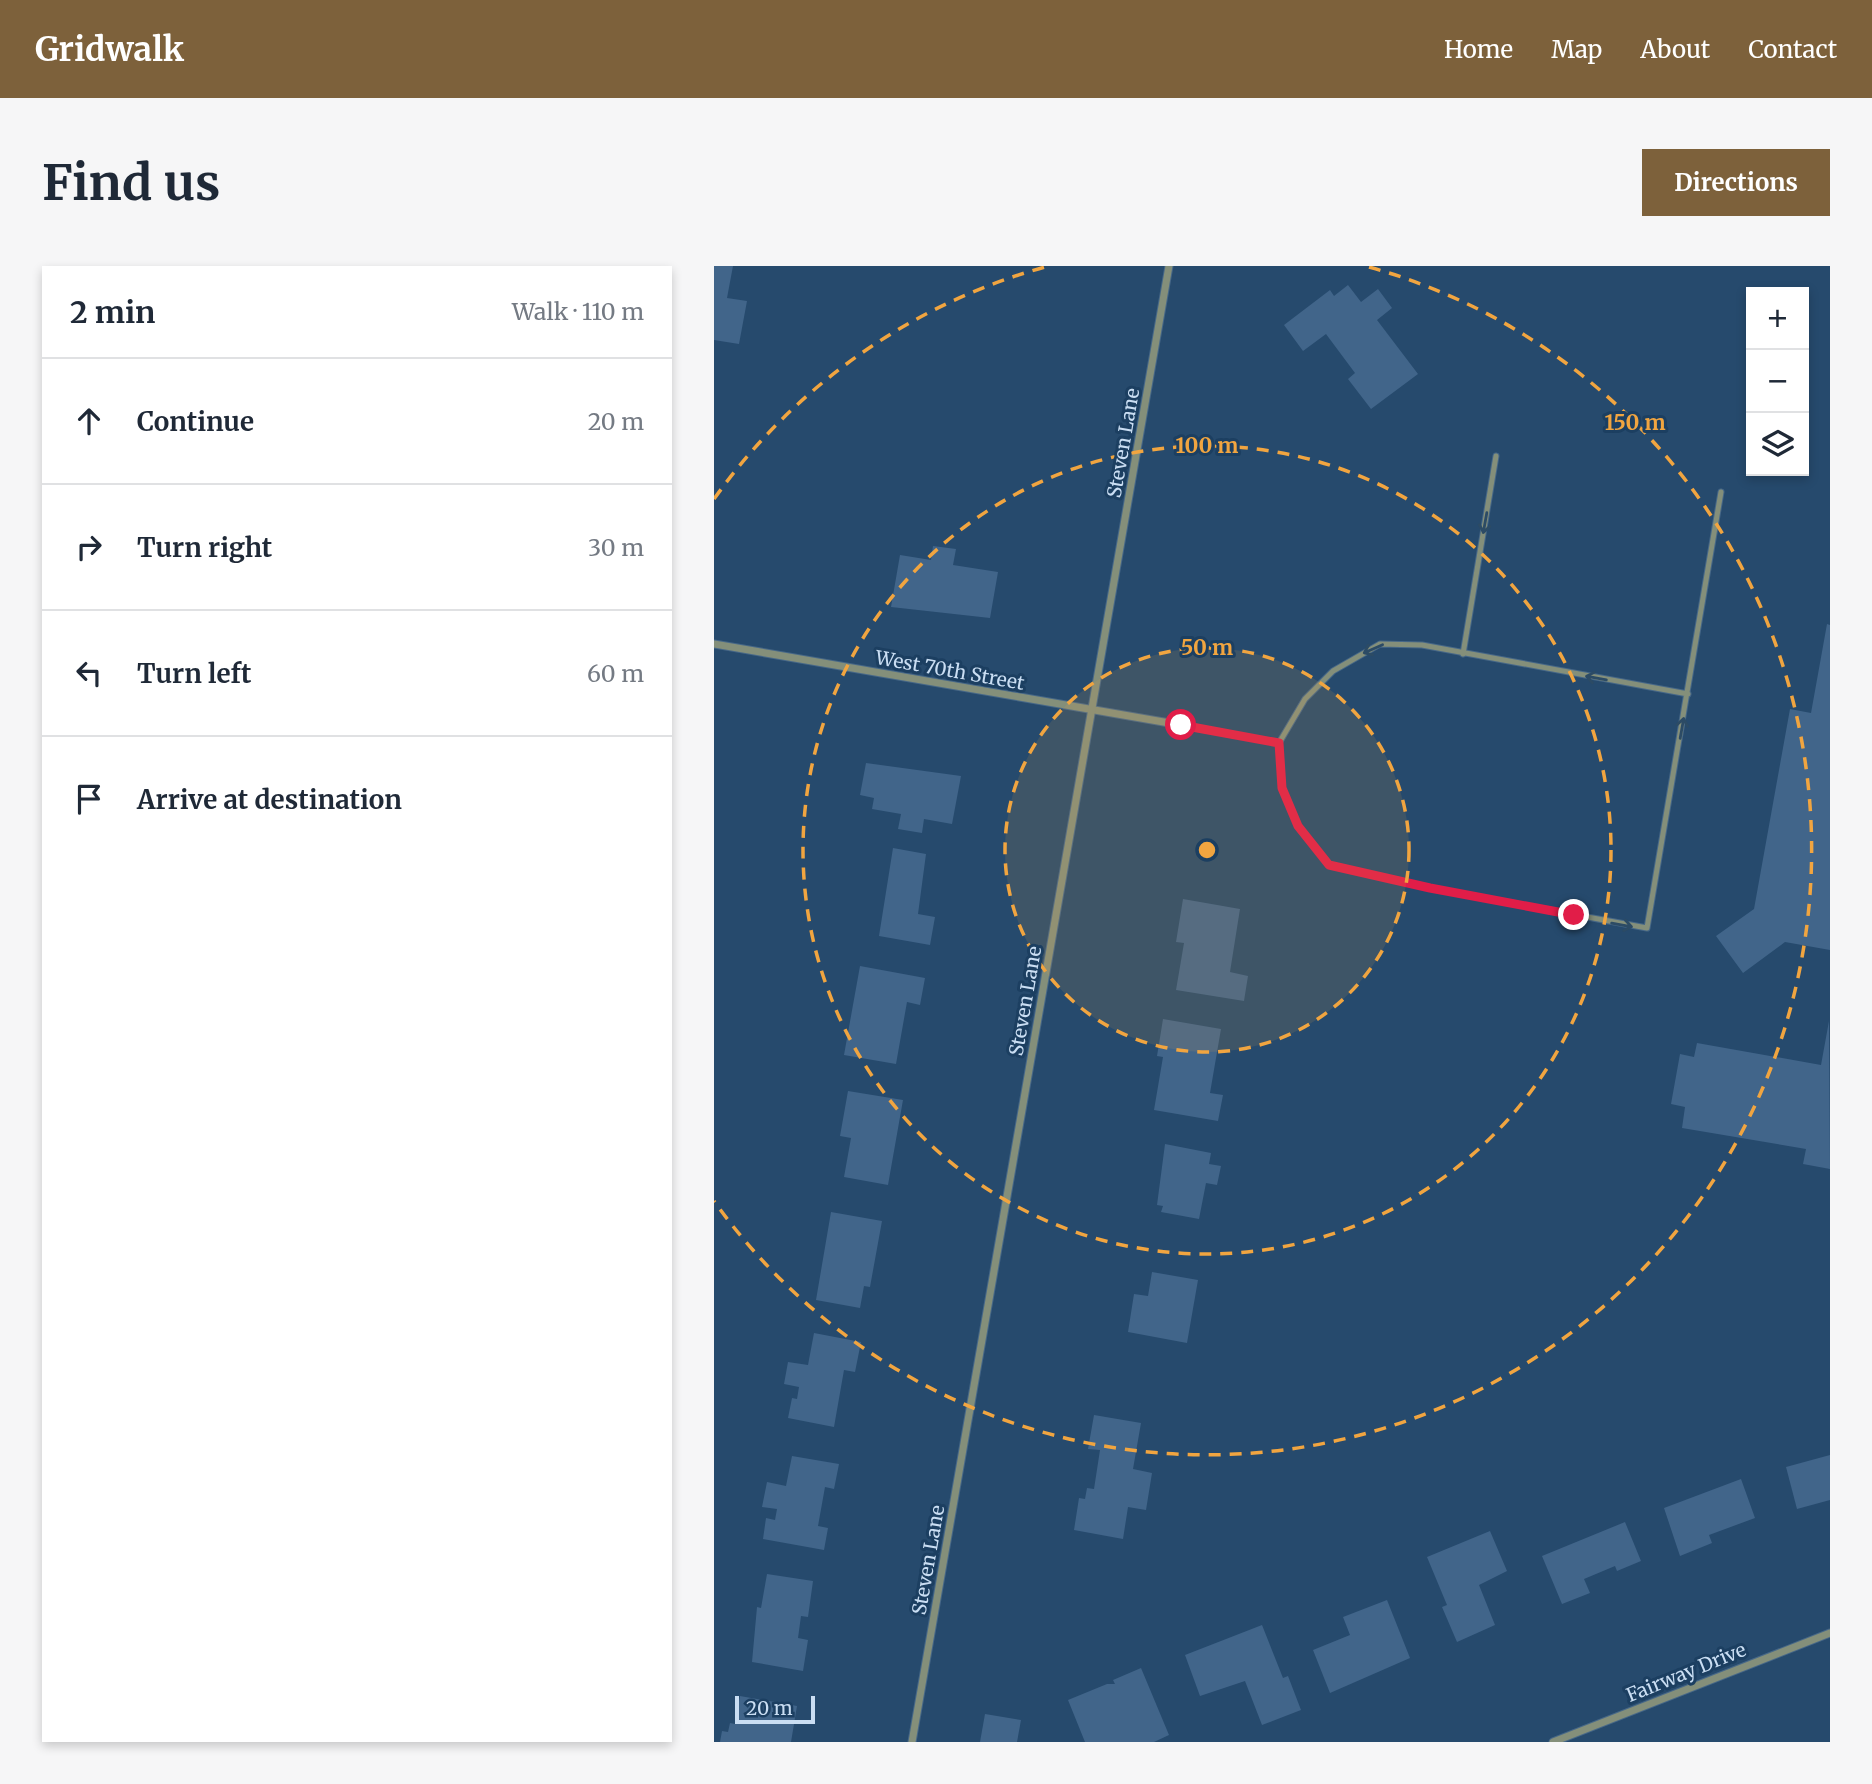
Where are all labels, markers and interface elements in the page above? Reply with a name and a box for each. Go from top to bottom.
text: Gridwalk [35,29,184,70]
text: Home [1444,34,1513,65]
text: Map [1551,34,1602,65]
text: About [1640,34,1710,65]
text: Contact [1748,34,1837,65]
button: Directions [1642,149,1830,216]
text: Find us [42,152,220,213]
map controls [1746,287,1809,476]
button: + [1746,287,1809,350]
text: 2 min [70,293,155,331]
text: Walk · 110 m [512,297,644,326]
button: − [1746,350,1809,413]
street label: Steven Lane [1102,386,1144,500]
icon: ahead [70,402,108,440]
text: Continue [137,405,254,438]
text: 20 m [588,407,644,436]
text: 150 m [1604,409,1666,436]
button: layers [1746,413,1809,476]
text: 100 m [1176,432,1238,459]
one-way arrow [1478,511,1491,534]
icon: right [70,528,108,566]
text: Turn right [137,531,272,564]
text: 30 m [588,533,644,562]
text: 50 m [1181,634,1233,661]
one-way arrow [1363,643,1384,656]
street label: West 70th Street [873,645,1027,695]
icon: left [70,654,108,692]
text: Turn left [137,657,251,690]
text: 60 m [587,659,644,688]
one-way arrow [1585,671,1608,684]
route start [1165,709,1196,740]
one-way arrow [1676,717,1689,740]
icon: arrive [70,780,108,818]
text: Arrive at destination [137,783,402,816]
centre of rings [1195,838,1219,862]
route end [1558,899,1589,930]
one-way arrow [1610,919,1633,932]
street label: Steven Lane [1004,944,1046,1058]
street label: Steven Lane [907,1503,949,1617]
street label: Fairway Drive [1623,1637,1749,1707]
scale bar [735,1693,816,1725]
text: 20 m [746,1696,793,1720]

